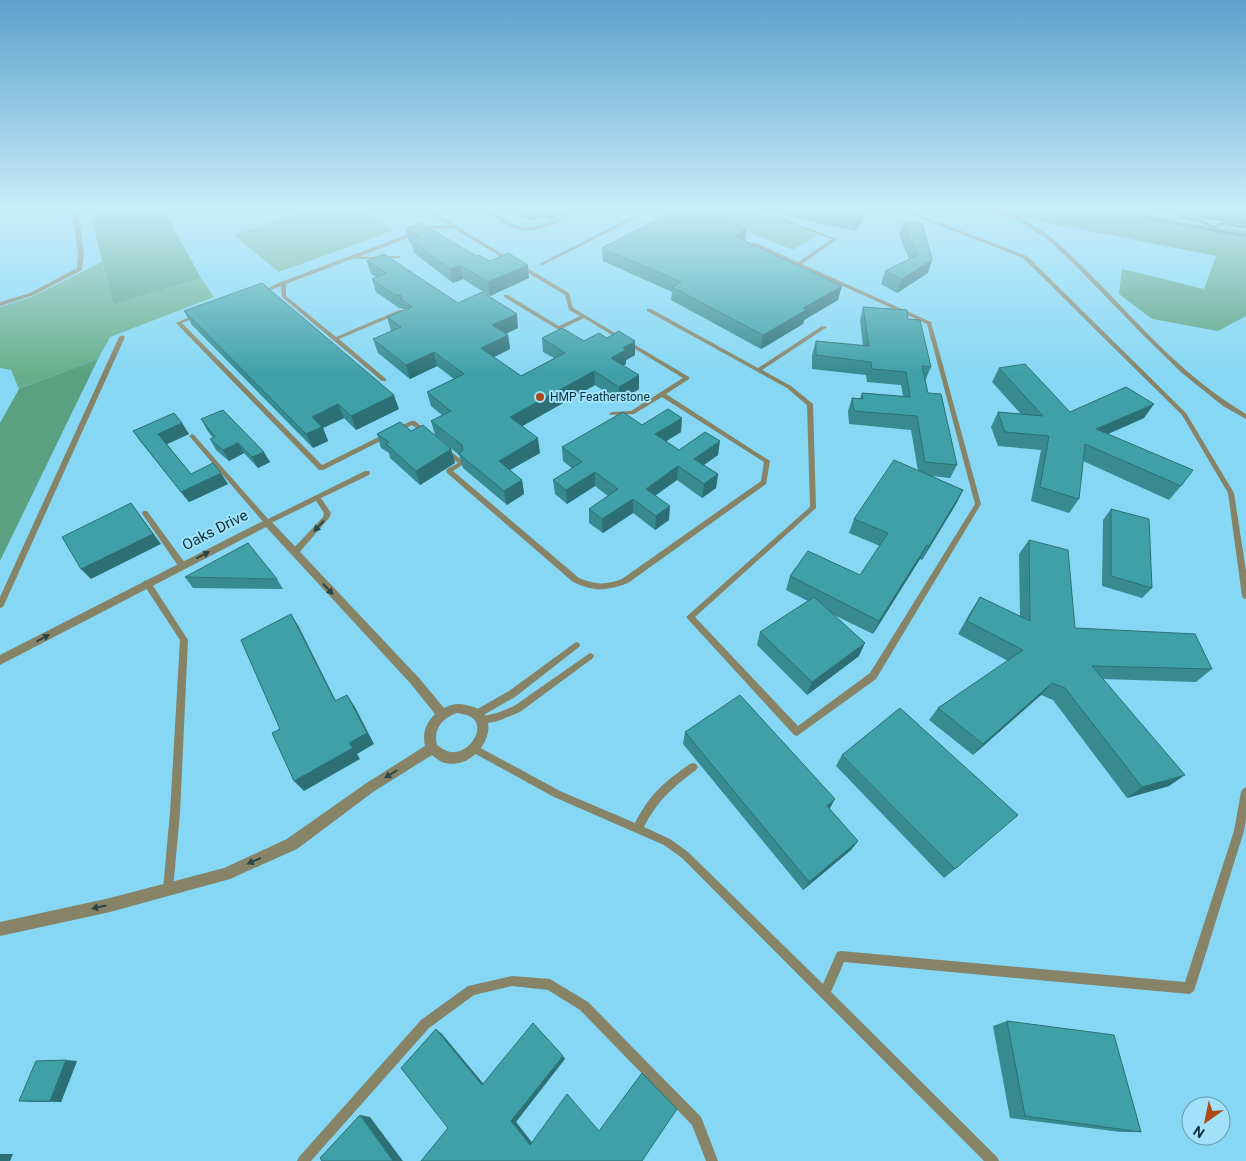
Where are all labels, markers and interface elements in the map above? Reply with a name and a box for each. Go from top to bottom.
place label: HMP Featherstone [550,390,650,404]
marker: HMP Featherstone [534,391,546,403]
street label: Oaks Drive [179,506,251,554]
one-way arrow [313,520,324,533]
one-way arrow [196,551,210,559]
one-way arrow [322,583,334,595]
one-way arrow [36,633,50,642]
one-way arrow [384,769,397,779]
one-way arrow [247,858,261,866]
one-way arrow [90,904,106,912]
north arrow [1181,1096,1231,1146]
text: N [1190,1122,1207,1141]

